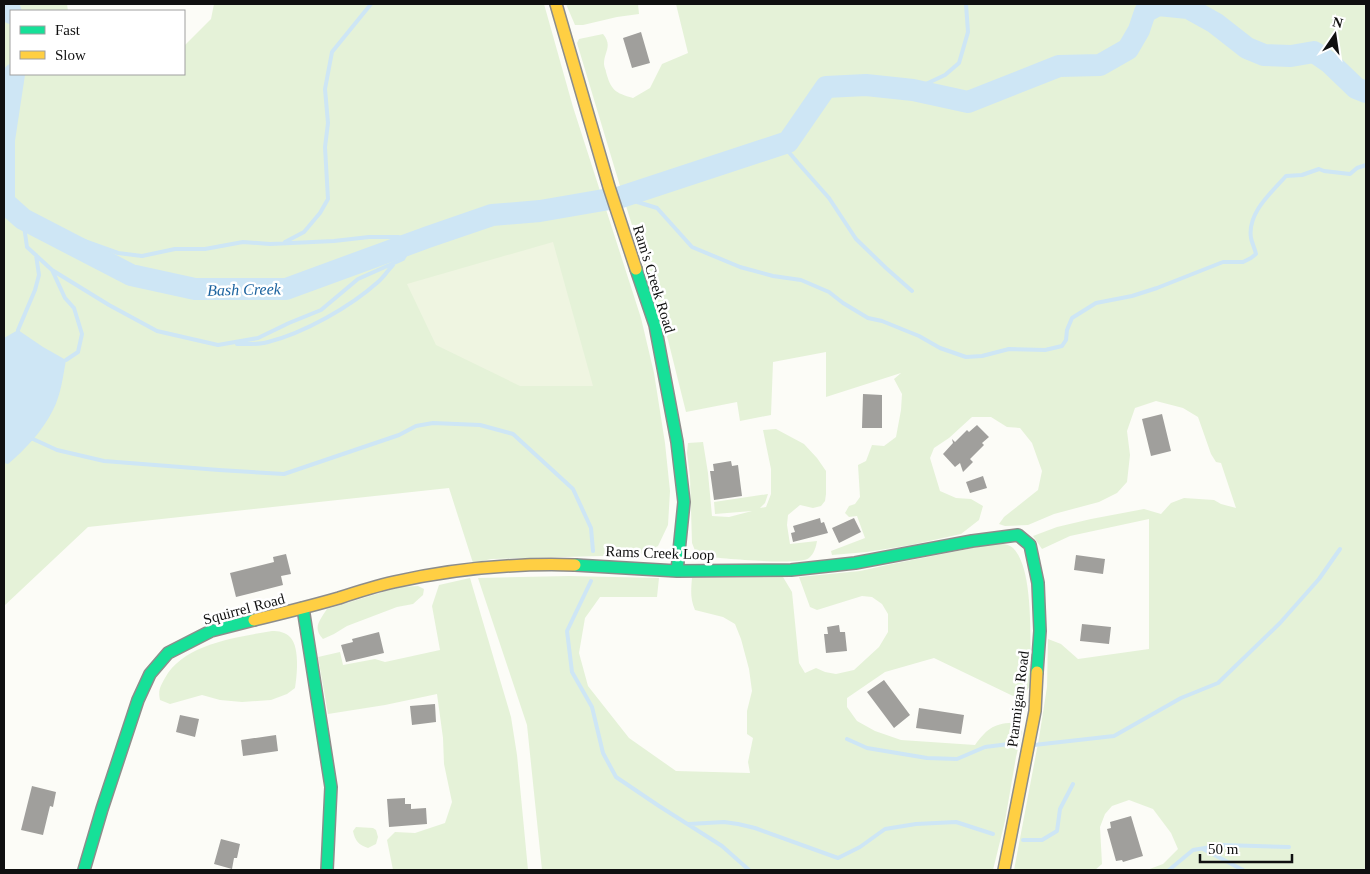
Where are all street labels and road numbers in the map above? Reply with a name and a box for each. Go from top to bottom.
street label: Ram's Creek Road [630,223,678,335]
street label: Rams Creek Loop [605,543,715,563]
street label: Squirrel Road [201,590,287,628]
street label: Ptarmigan Road [1004,649,1032,748]

